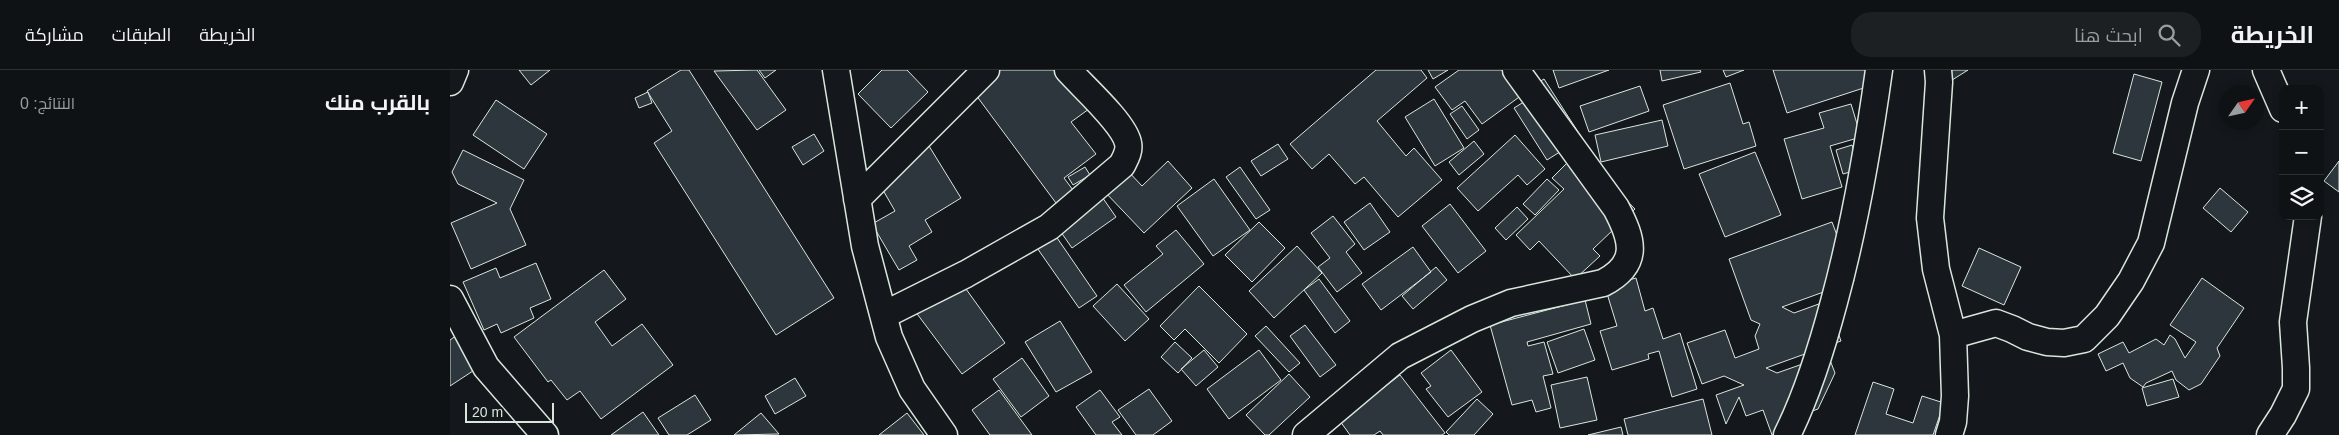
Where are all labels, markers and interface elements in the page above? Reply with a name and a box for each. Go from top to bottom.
search box [1851,12,2201,57]
icon: search [2155,21,2183,49]
text: الخريطة [2231,21,2314,48]
text: مشاركة [25,25,84,45]
text: الطبقات [112,25,171,45]
text: الخريطة [199,25,256,45]
text: ابحث هنا [2074,25,2143,46]
north arrow [2219,85,2264,130]
map controls [2279,85,2324,220]
button: + [2279,85,2324,130]
text: بالقرب منك [325,91,430,114]
text: النتائج: 0 [20,95,75,112]
button: − [2279,130,2324,175]
button: layers [2279,175,2324,220]
scale bar [465,400,554,423]
text: 20 m [472,404,503,420]

